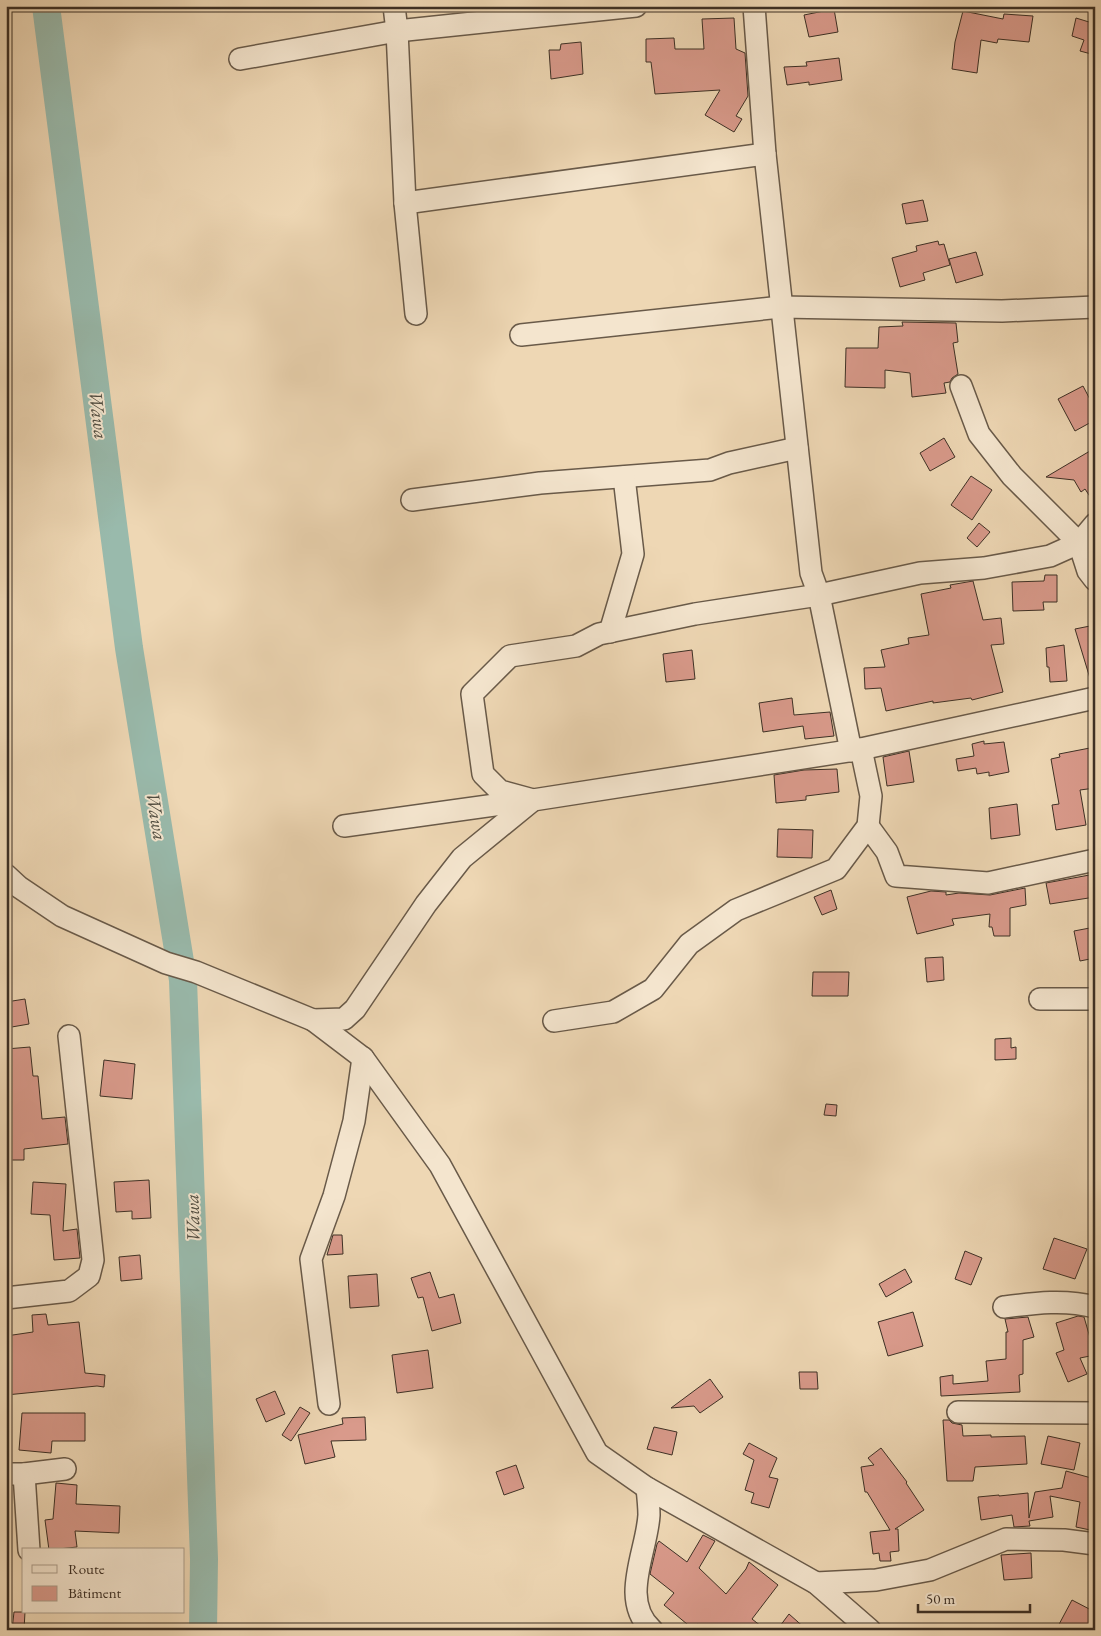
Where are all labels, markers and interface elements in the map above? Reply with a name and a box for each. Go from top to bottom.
water label: Wawa [83,390,114,440]
water label: Wawa [140,790,173,842]
water label: Wawa [179,1194,206,1242]
legend [22,1548,185,1614]
text: Route [68,1559,105,1578]
scale bar [918,1581,1031,1613]
text: Bâtiment [68,1583,122,1602]
text: 50 m [926,1589,955,1608]

